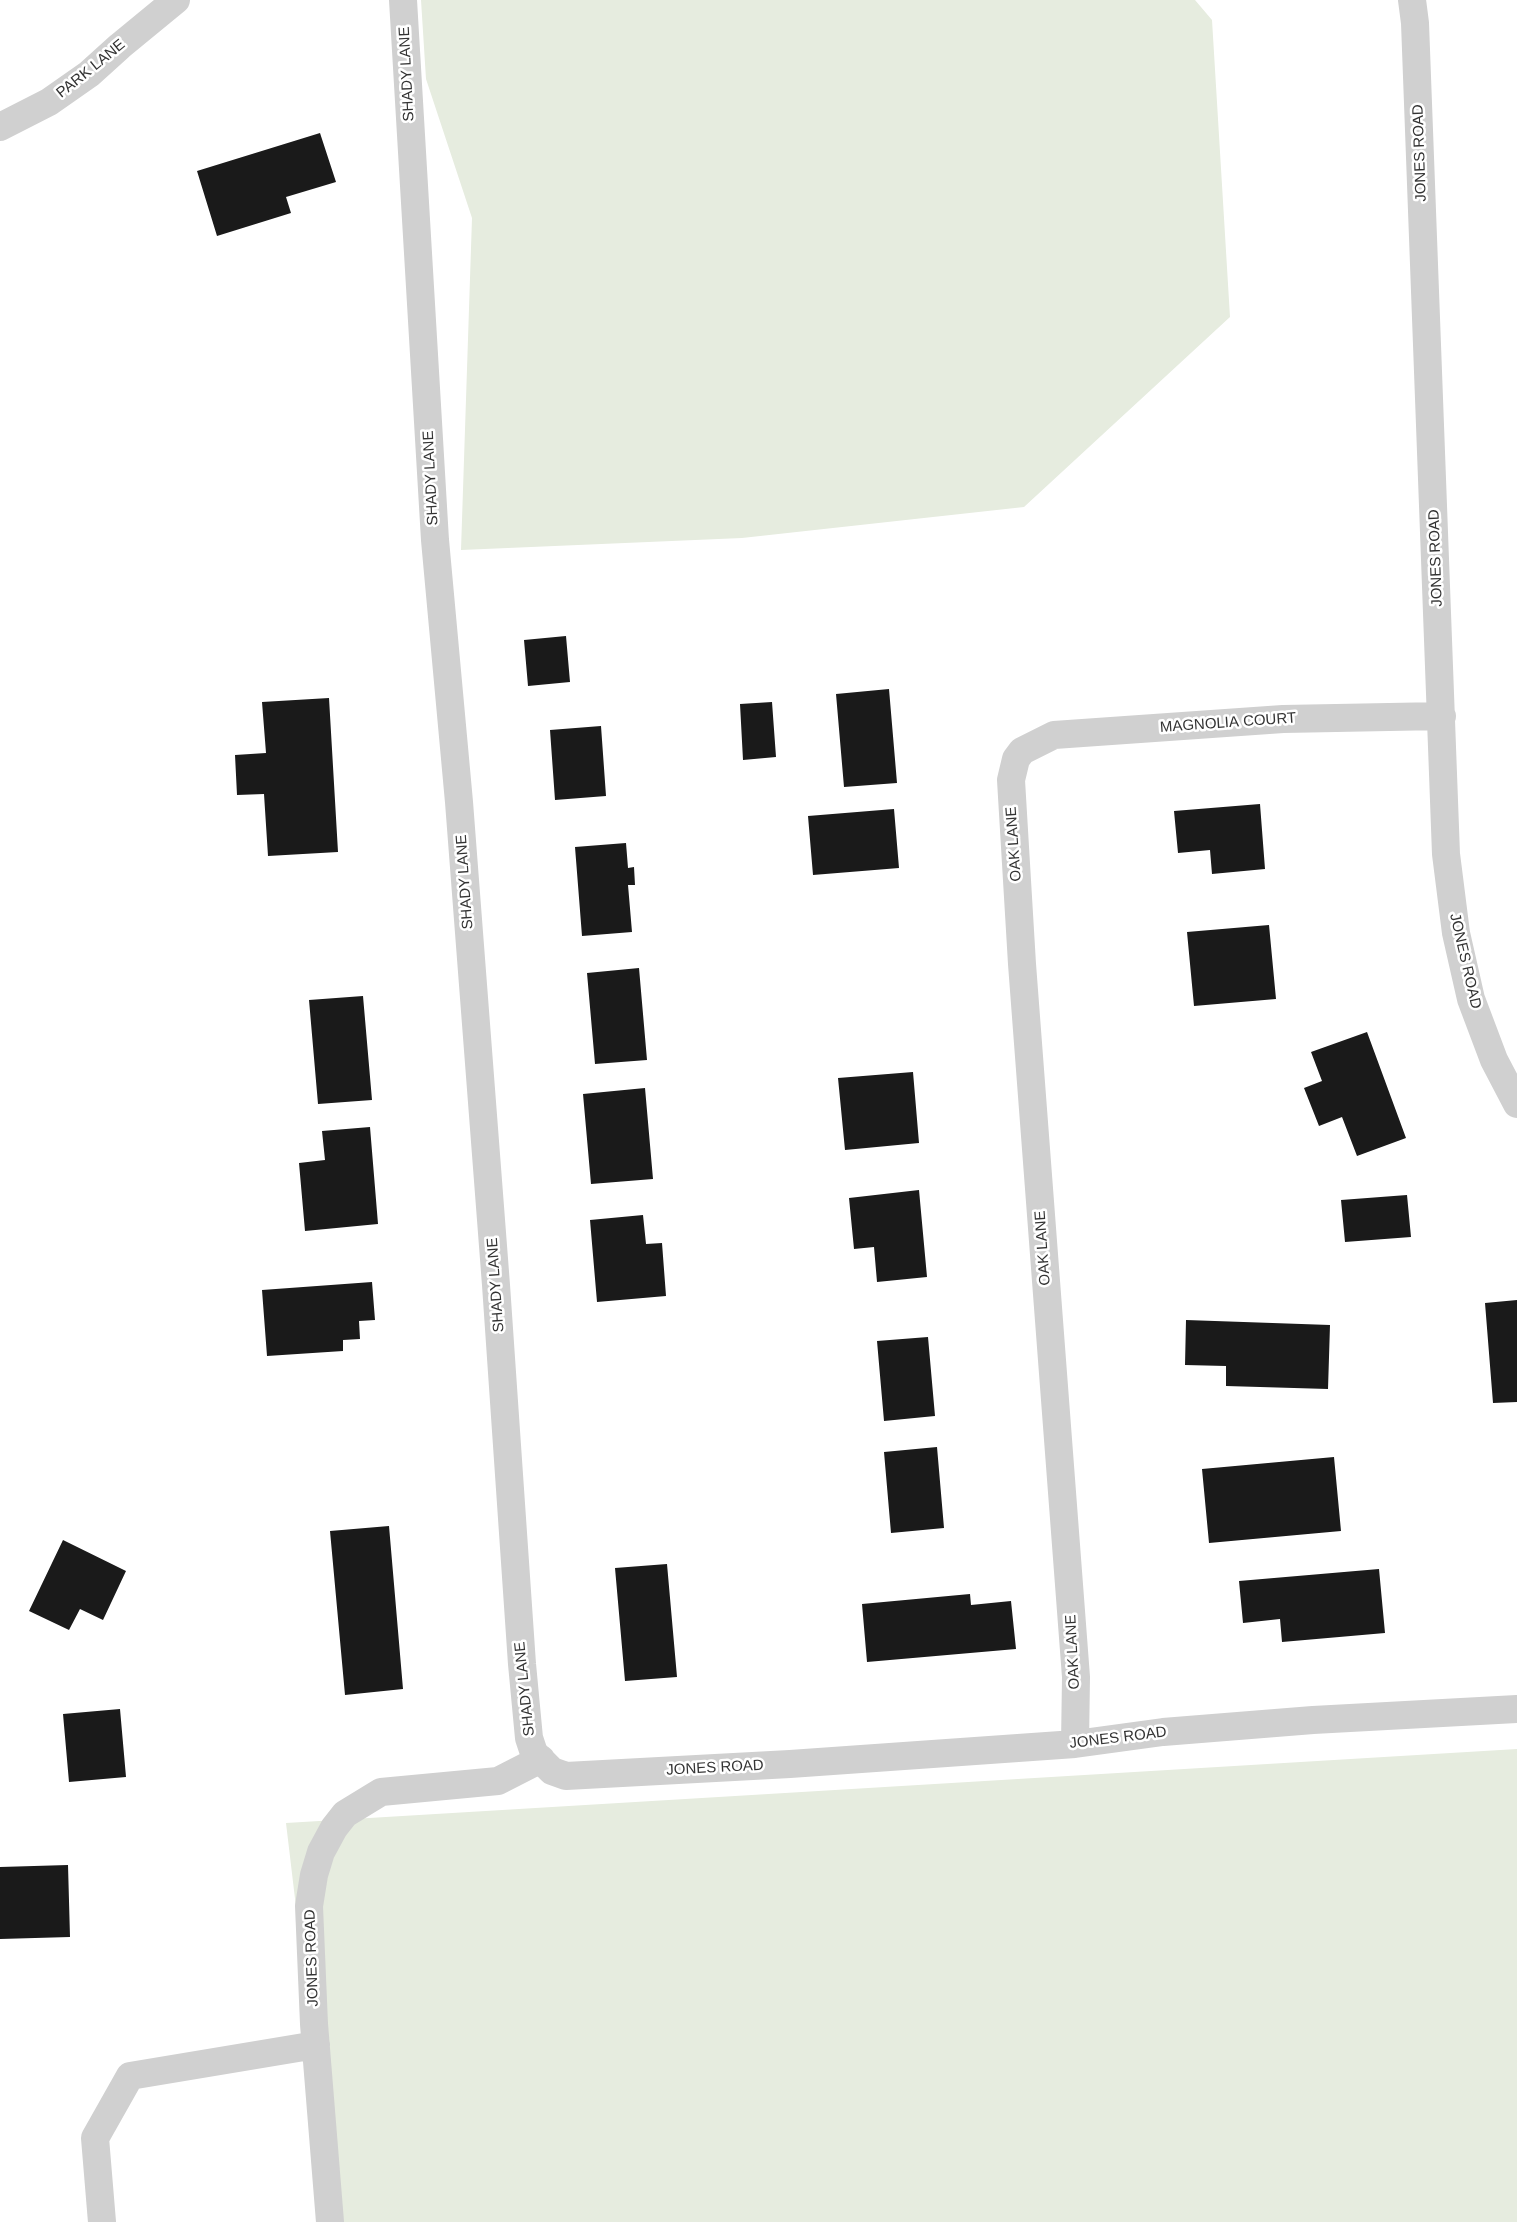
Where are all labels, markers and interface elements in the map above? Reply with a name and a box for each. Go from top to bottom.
street label: SHADY LANE [396,26,418,122]
street label: PARK LANE [53,36,129,102]
street label: JONES ROAD [1409,104,1431,202]
street label: SHADY LANE [420,430,442,526]
street label: JONES ROAD [1425,509,1447,607]
street label: MAGNOLIA COURT [1159,709,1297,737]
street label: OAK LANE [1002,806,1026,882]
street label: SHADY LANE [453,834,477,930]
street label: JONES ROAD [1445,911,1485,1011]
street label: OAK LANE [1031,1210,1055,1286]
street label: SHADY LANE [484,1237,508,1333]
street label: OAK LANE [1062,1614,1084,1690]
street label: SHADY LANE [511,1641,539,1737]
street label: JONES ROAD [1069,1723,1167,1753]
street label: JONES ROAD [666,1756,764,1780]
street label: JONES ROAD [301,1909,323,2007]

